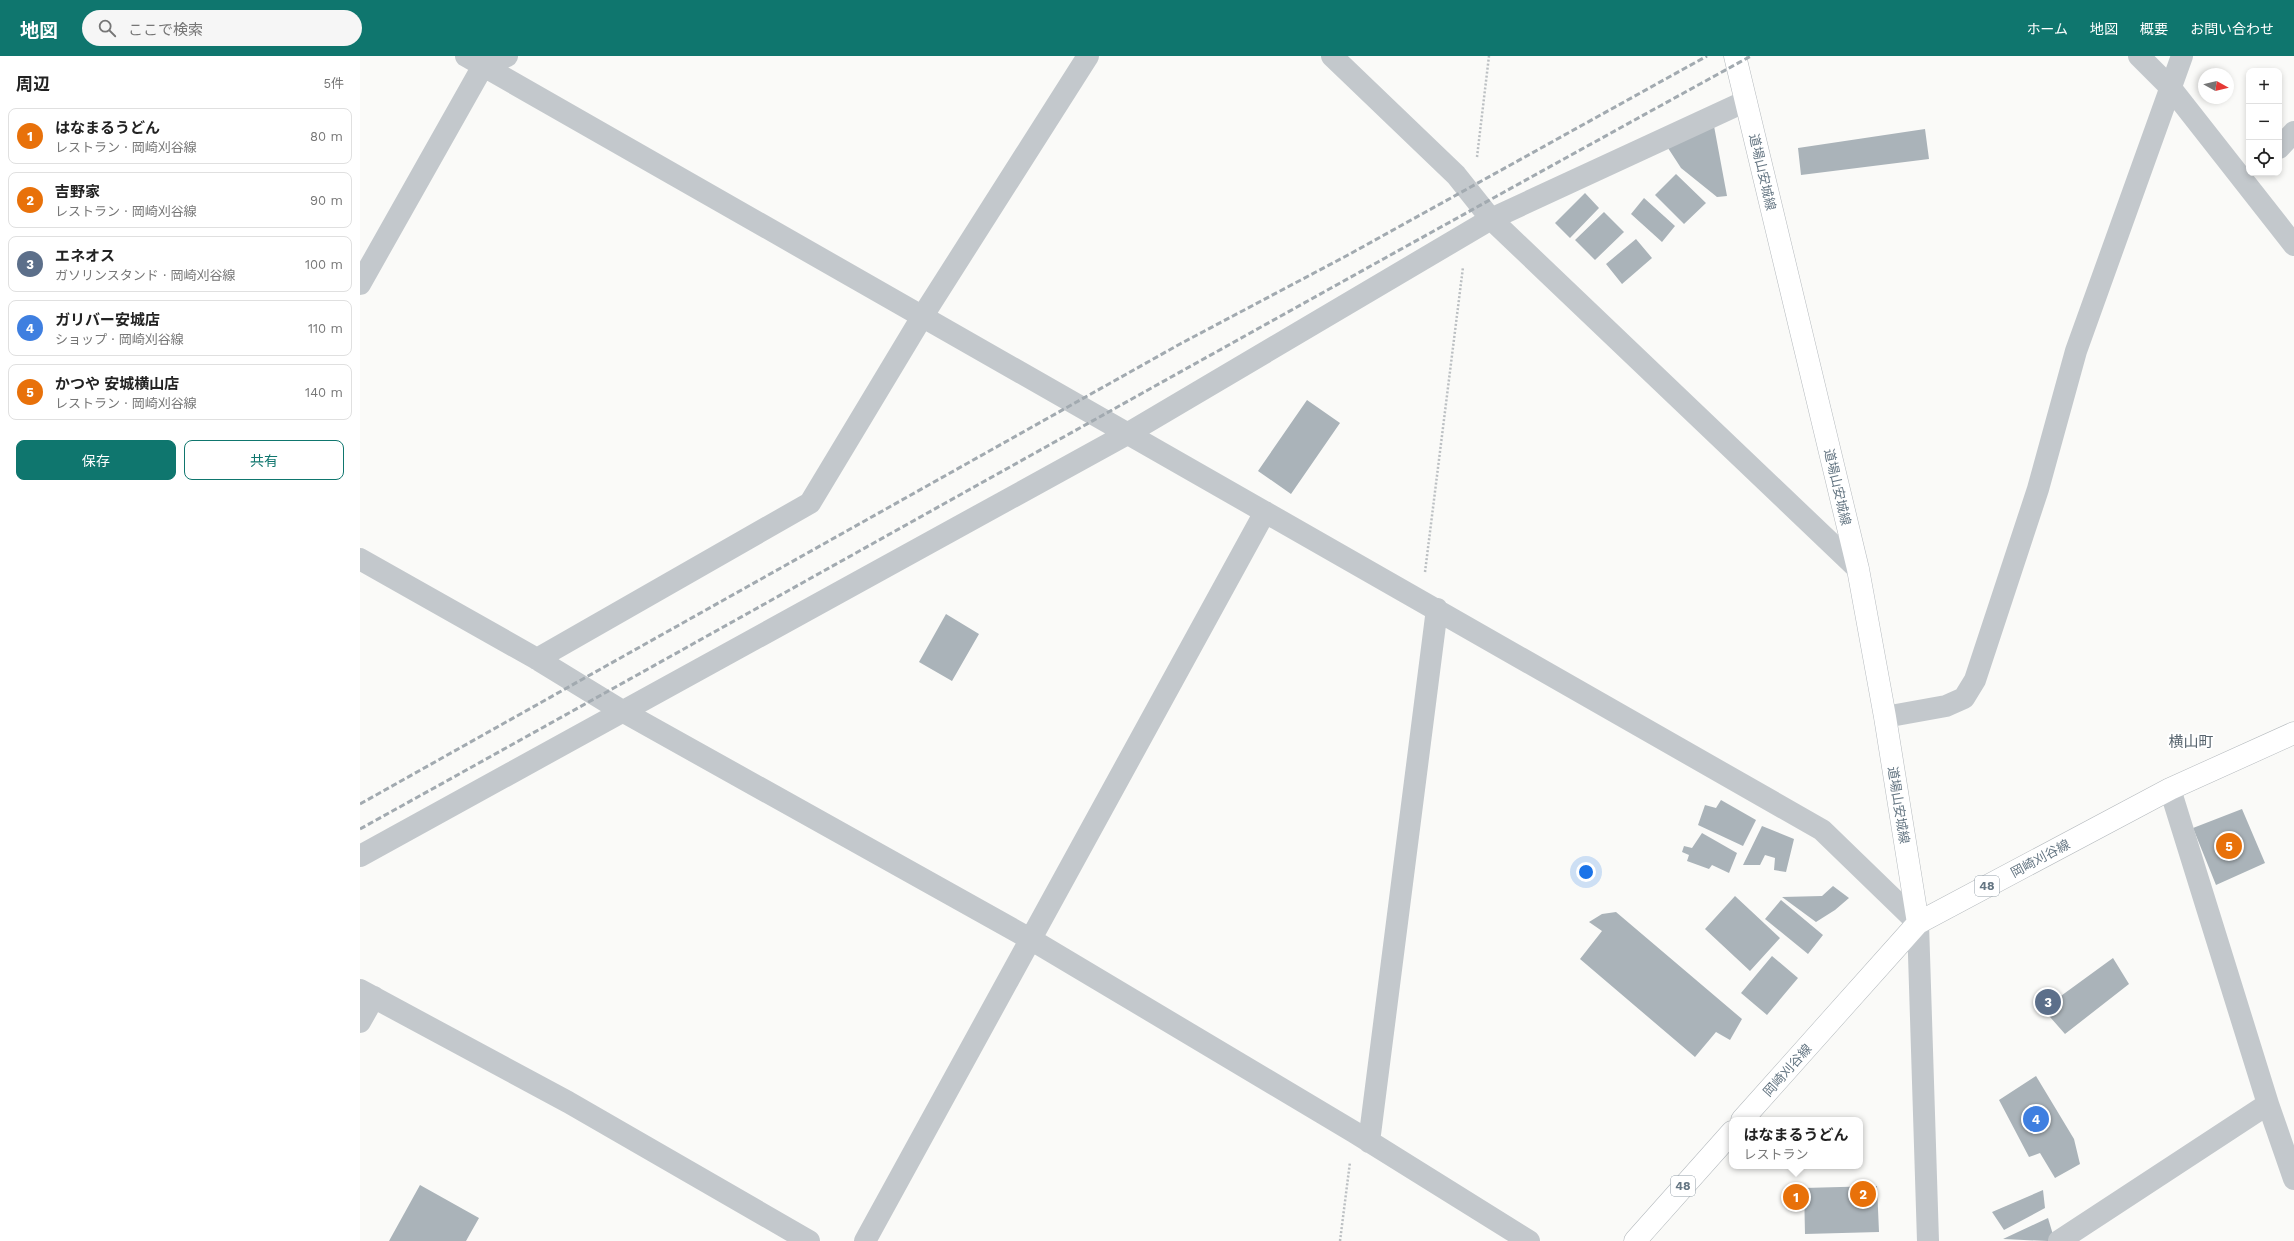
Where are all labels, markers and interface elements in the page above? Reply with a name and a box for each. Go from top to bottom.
search box [82,10,362,46]
icon: search [96,17,118,39]
text: 地図 [20,19,58,42]
text: ここで検索 [128,21,203,39]
text: ホーム [2026,21,2068,37]
text: 地図 [2090,21,2118,37]
text: 概要 [2140,21,2168,37]
text: お問い合わせ [2190,21,2274,37]
north arrow [2198,68,2234,104]
map controls [2246,68,2282,176]
button: + [2246,68,2282,104]
text: 周辺 [16,74,50,94]
text: 5件 [323,76,344,91]
button: − [2246,104,2282,140]
text: はなまるうどん [55,119,160,137]
text: 1 [27,129,33,144]
text: 80 m [310,129,343,144]
street label: 道場山安城線 [1746,132,1779,212]
text: レストラン · 岡崎刈谷線 [55,140,197,155]
button: locate [2246,140,2282,176]
text: 吉野家 [55,183,100,201]
text: 2 [26,193,34,208]
text: 90 m [310,193,343,208]
text: レストラン · 岡崎刈谷線 [55,204,197,219]
text: エネオス [55,247,115,265]
text: 3 [26,257,34,272]
text: 100 m [305,257,343,272]
text: ガソリンスタンド · 岡崎刈谷線 [55,268,236,283]
text: ガリバー安城店 [55,311,160,329]
text: 4 [26,321,34,336]
text: 110 m [308,321,343,336]
text: ショップ · 岡崎刈谷線 [55,332,184,347]
text: かつや 安城横山店 [55,375,179,393]
text: 5 [26,385,34,400]
text: 140 m [305,385,343,400]
text: レストラン · 岡崎刈谷線 [55,396,197,411]
button: 保存 [16,440,176,480]
button: 共有 [184,440,344,480]
street label: 道場山安城線 [1821,447,1854,527]
district label: 横山町 [2168,733,2214,751]
street label: 道場山安城線 [1885,765,1912,845]
pin: 5 [2216,831,2242,861]
street label: 岡崎刈谷線 [2008,837,2072,880]
your location [1576,862,1596,882]
road number: 48 [1975,876,1999,896]
pin: 3 [2035,987,2061,1017]
street label: 岡崎刈谷線 [1760,1041,1815,1100]
pin: 4 [2023,1104,2049,1134]
popup [1729,1117,1863,1169]
text: はなまるうどん [1743,1126,1849,1144]
text: レストラン [1743,1147,1809,1162]
road number: 48 [1671,1176,1695,1196]
pin: 2 [1850,1179,1876,1209]
pin: 1 [1783,1182,1809,1212]

